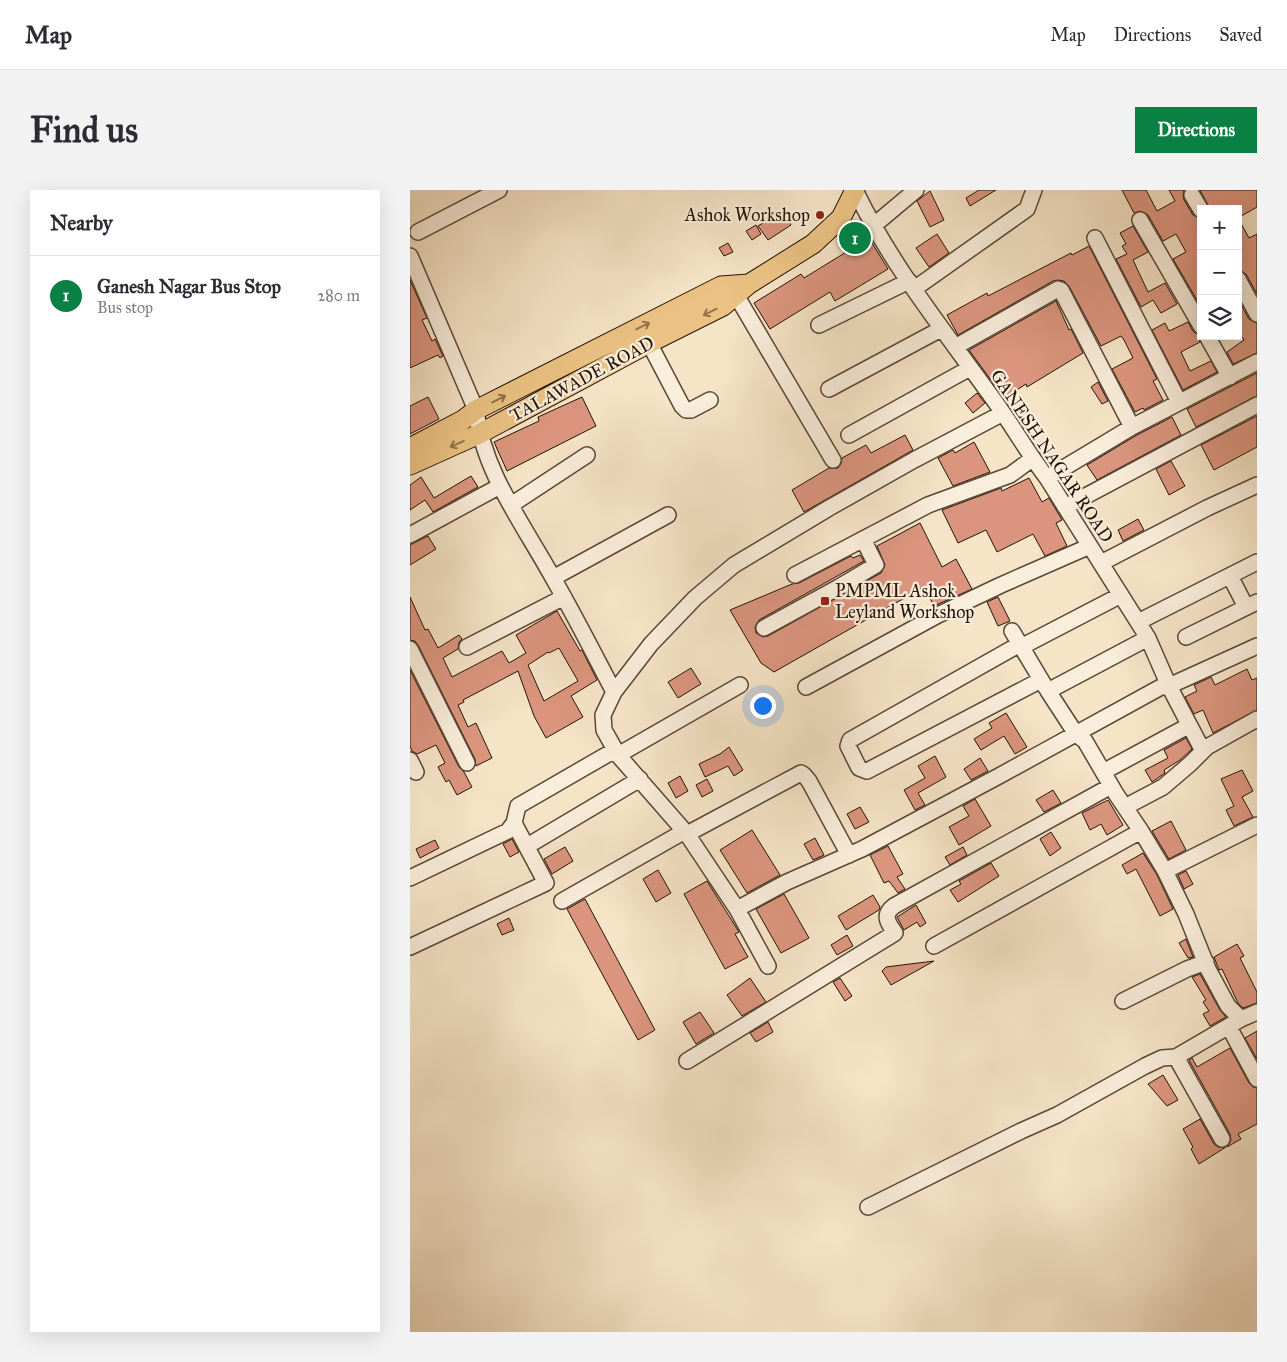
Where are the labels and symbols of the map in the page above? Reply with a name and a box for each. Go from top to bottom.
place label: Ashok Workshop [684,204,810,226]
marker: Ashok Workshop [814,209,826,221]
pin: 1 [839,219,871,257]
one-way arrow [703,308,718,317]
one-way arrow [636,321,651,331]
street label: TALAWADE ROAD [506,332,658,426]
street label: GANESH NAGAR ROAD [986,365,1118,547]
one-way arrow [491,394,506,404]
one-way arrow [450,440,465,449]
place label: PMPML Ashok Leyland Workshop [835,580,974,623]
marker: PMPML Ashok Leyland Workshop [819,595,831,607]
your location [750,693,776,719]

